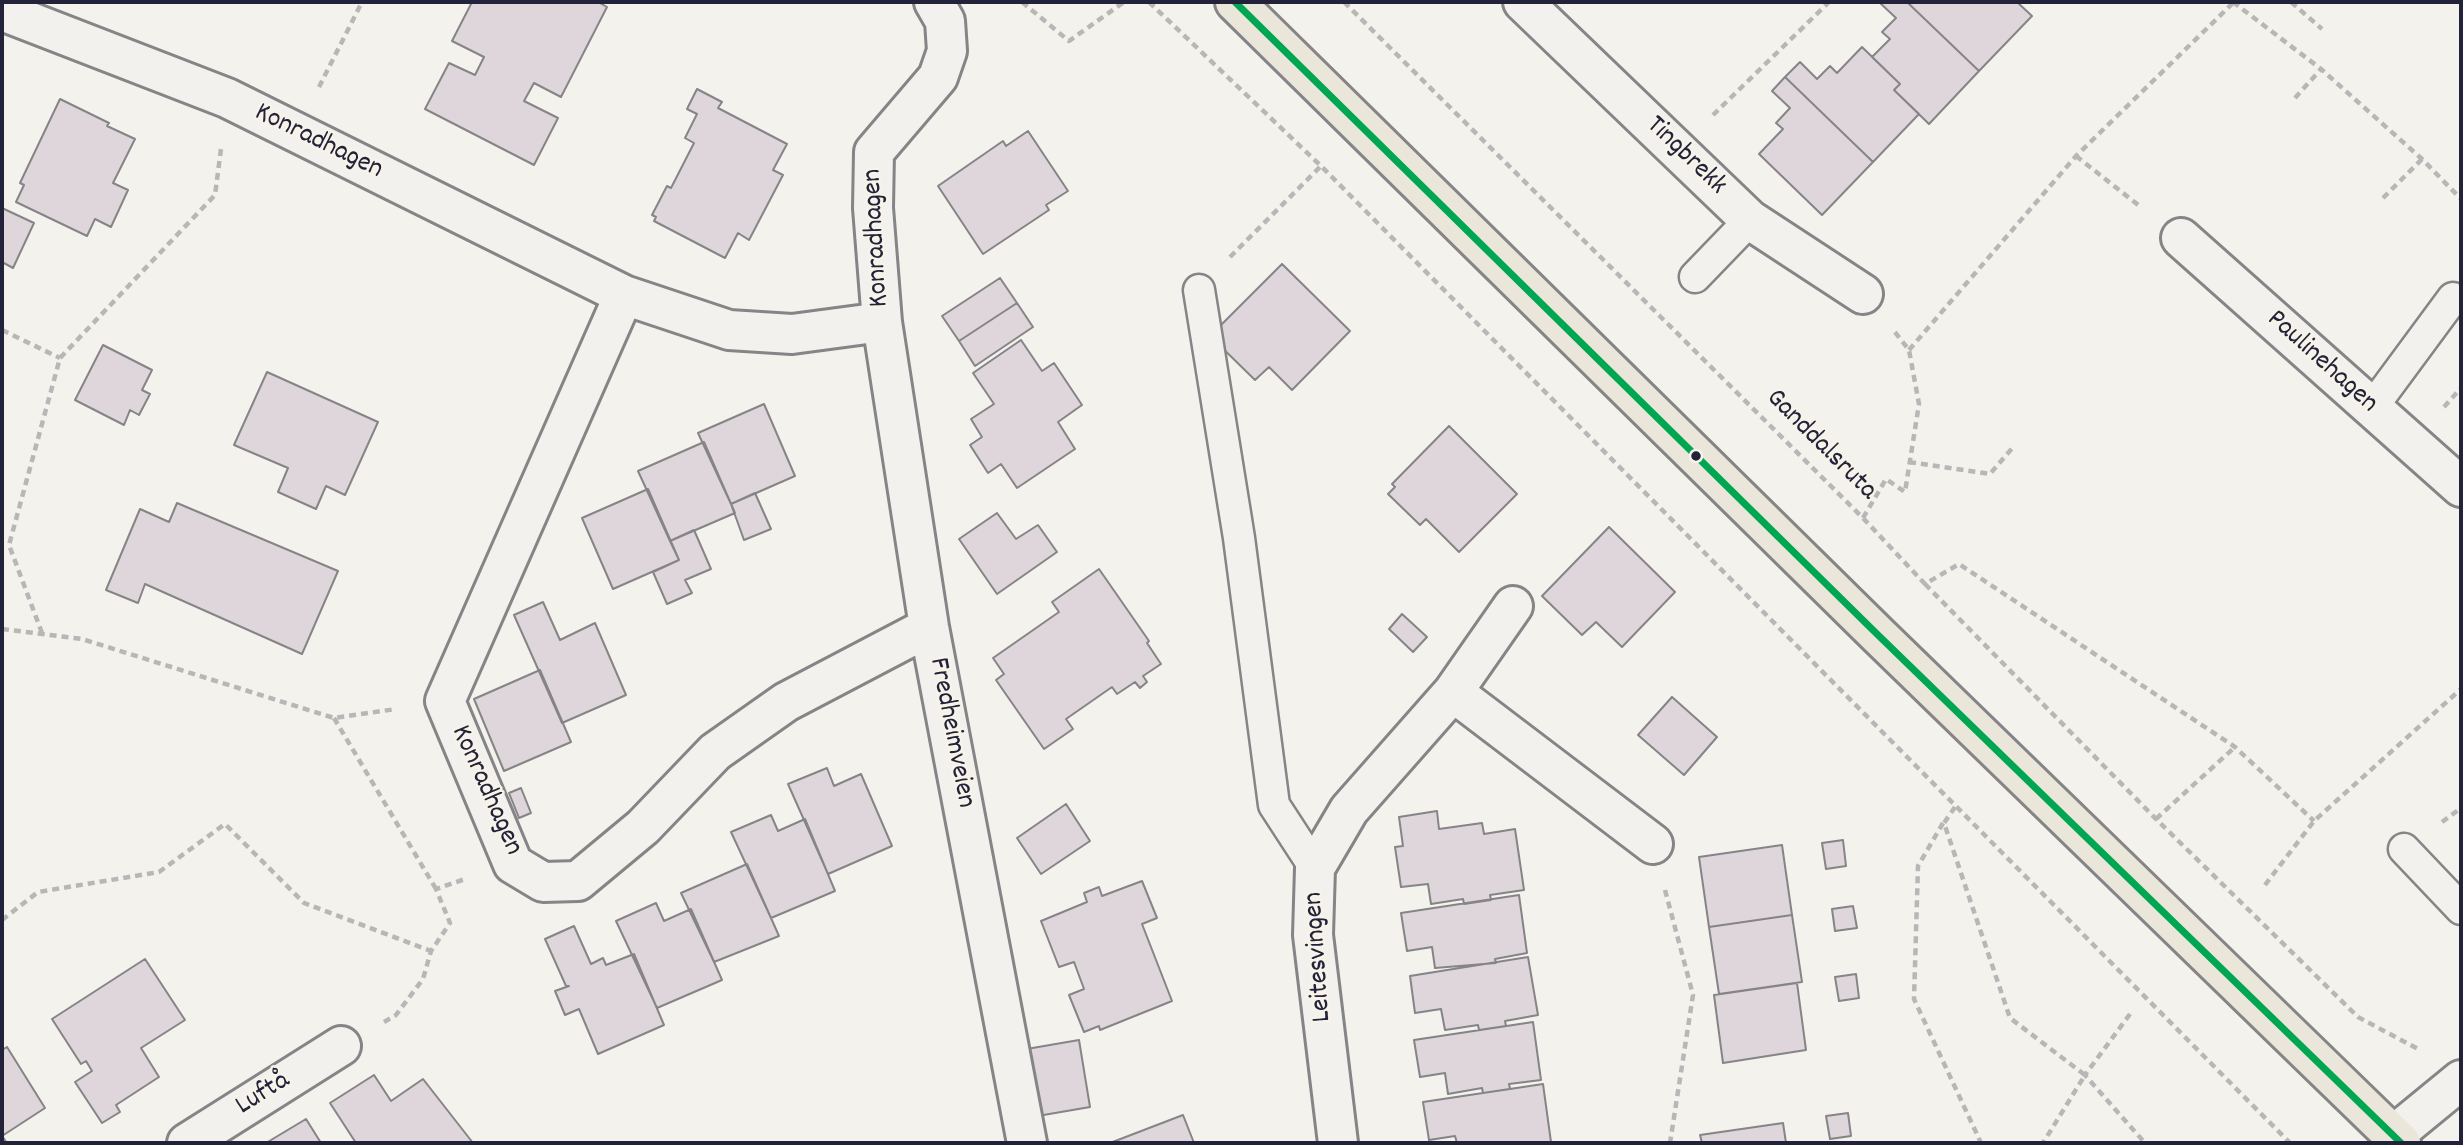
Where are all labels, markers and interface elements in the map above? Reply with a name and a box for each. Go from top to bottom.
street label: Konradhagen [248,98,388,188]
street label: Tingbrekk [1638,110,1732,204]
street label: Konradhagen [858,168,898,308]
street label: Paulinehagen [2258,304,2384,422]
street label: Ganddalsruta [1757,383,1883,509]
unlabelled marker [1689,449,1703,463]
street label: Fredheimveien [919,655,981,811]
street label: Konradhagen [441,721,529,861]
street label: Leitesvingen [1299,891,1341,1023]
street label: Luftå [231,1065,297,1125]

